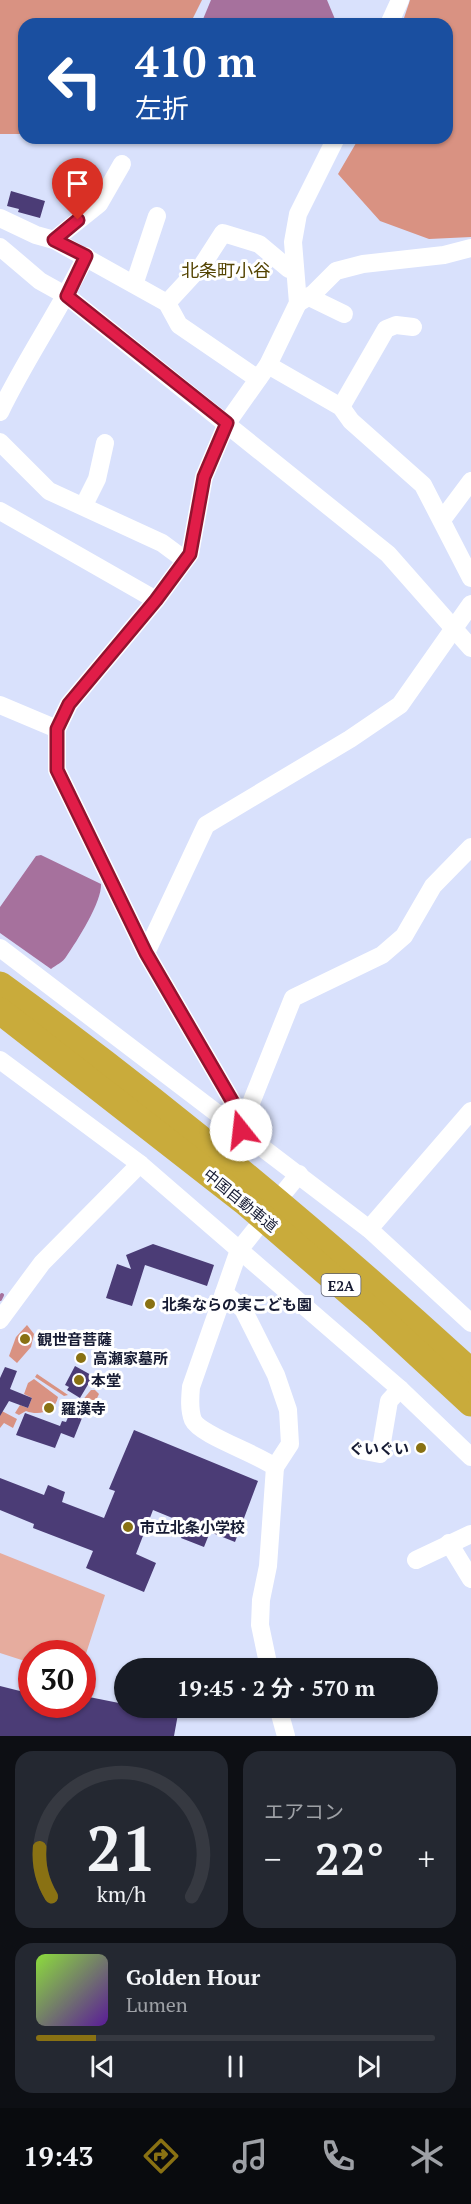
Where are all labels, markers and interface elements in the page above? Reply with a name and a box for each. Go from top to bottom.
text: 410 m [135,33,256,89]
icon: left [36,42,114,120]
text: 左折 [135,90,189,126]
pin [52,158,103,220]
icon: arrive [61,167,94,200]
district label: 北条町小谷 [181,258,271,282]
position arrow [209,1098,273,1162]
street label: 中国自動車道 [200,1164,282,1236]
road number: E2A [322,1274,360,1296]
place label: 北条ならの実こども園 [162,1294,312,1314]
marker: 北条ならの実こども園 [143,1297,157,1311]
place label: 観世音菩薩 [37,1329,112,1349]
marker: 観世音菩薩 [18,1332,32,1346]
place label: 高瀬家墓所 [93,1348,168,1368]
marker: 高瀬家墓所 [74,1351,88,1365]
place label: 本堂 [91,1370,121,1390]
marker: 本堂 [72,1373,86,1387]
place label: 羅漢寺 [61,1398,106,1418]
marker: 羅漢寺 [42,1401,56,1415]
place label: ぐいぐい [349,1438,409,1458]
marker: ぐいぐい [414,1441,428,1455]
place label: 市立北条小学校 [140,1517,245,1537]
marker: 市立北条小学校 [121,1520,135,1534]
speed limit sign: 30 [18,1640,96,1718]
text: 19:45 · 2 分 · 570 m [177,1673,375,1702]
text: エアコン [264,1798,344,1825]
text: 21 [86,1806,157,1889]
text: 22° [315,1828,384,1888]
text: − [264,1837,282,1880]
text: + [417,1837,435,1880]
text: km/h [97,1880,147,1908]
text: Golden Hour [126,1962,260,1991]
text: Lumen [126,1991,188,2018]
icon: previous [86,2050,119,2083]
icon: pause [219,2050,252,2083]
icon: next [352,2050,385,2083]
icon: directions [140,2135,182,2177]
icon: music [229,2135,271,2177]
icon: phone [317,2135,359,2177]
icon: climate [406,2135,448,2177]
text: 19:43 [23,2138,94,2174]

